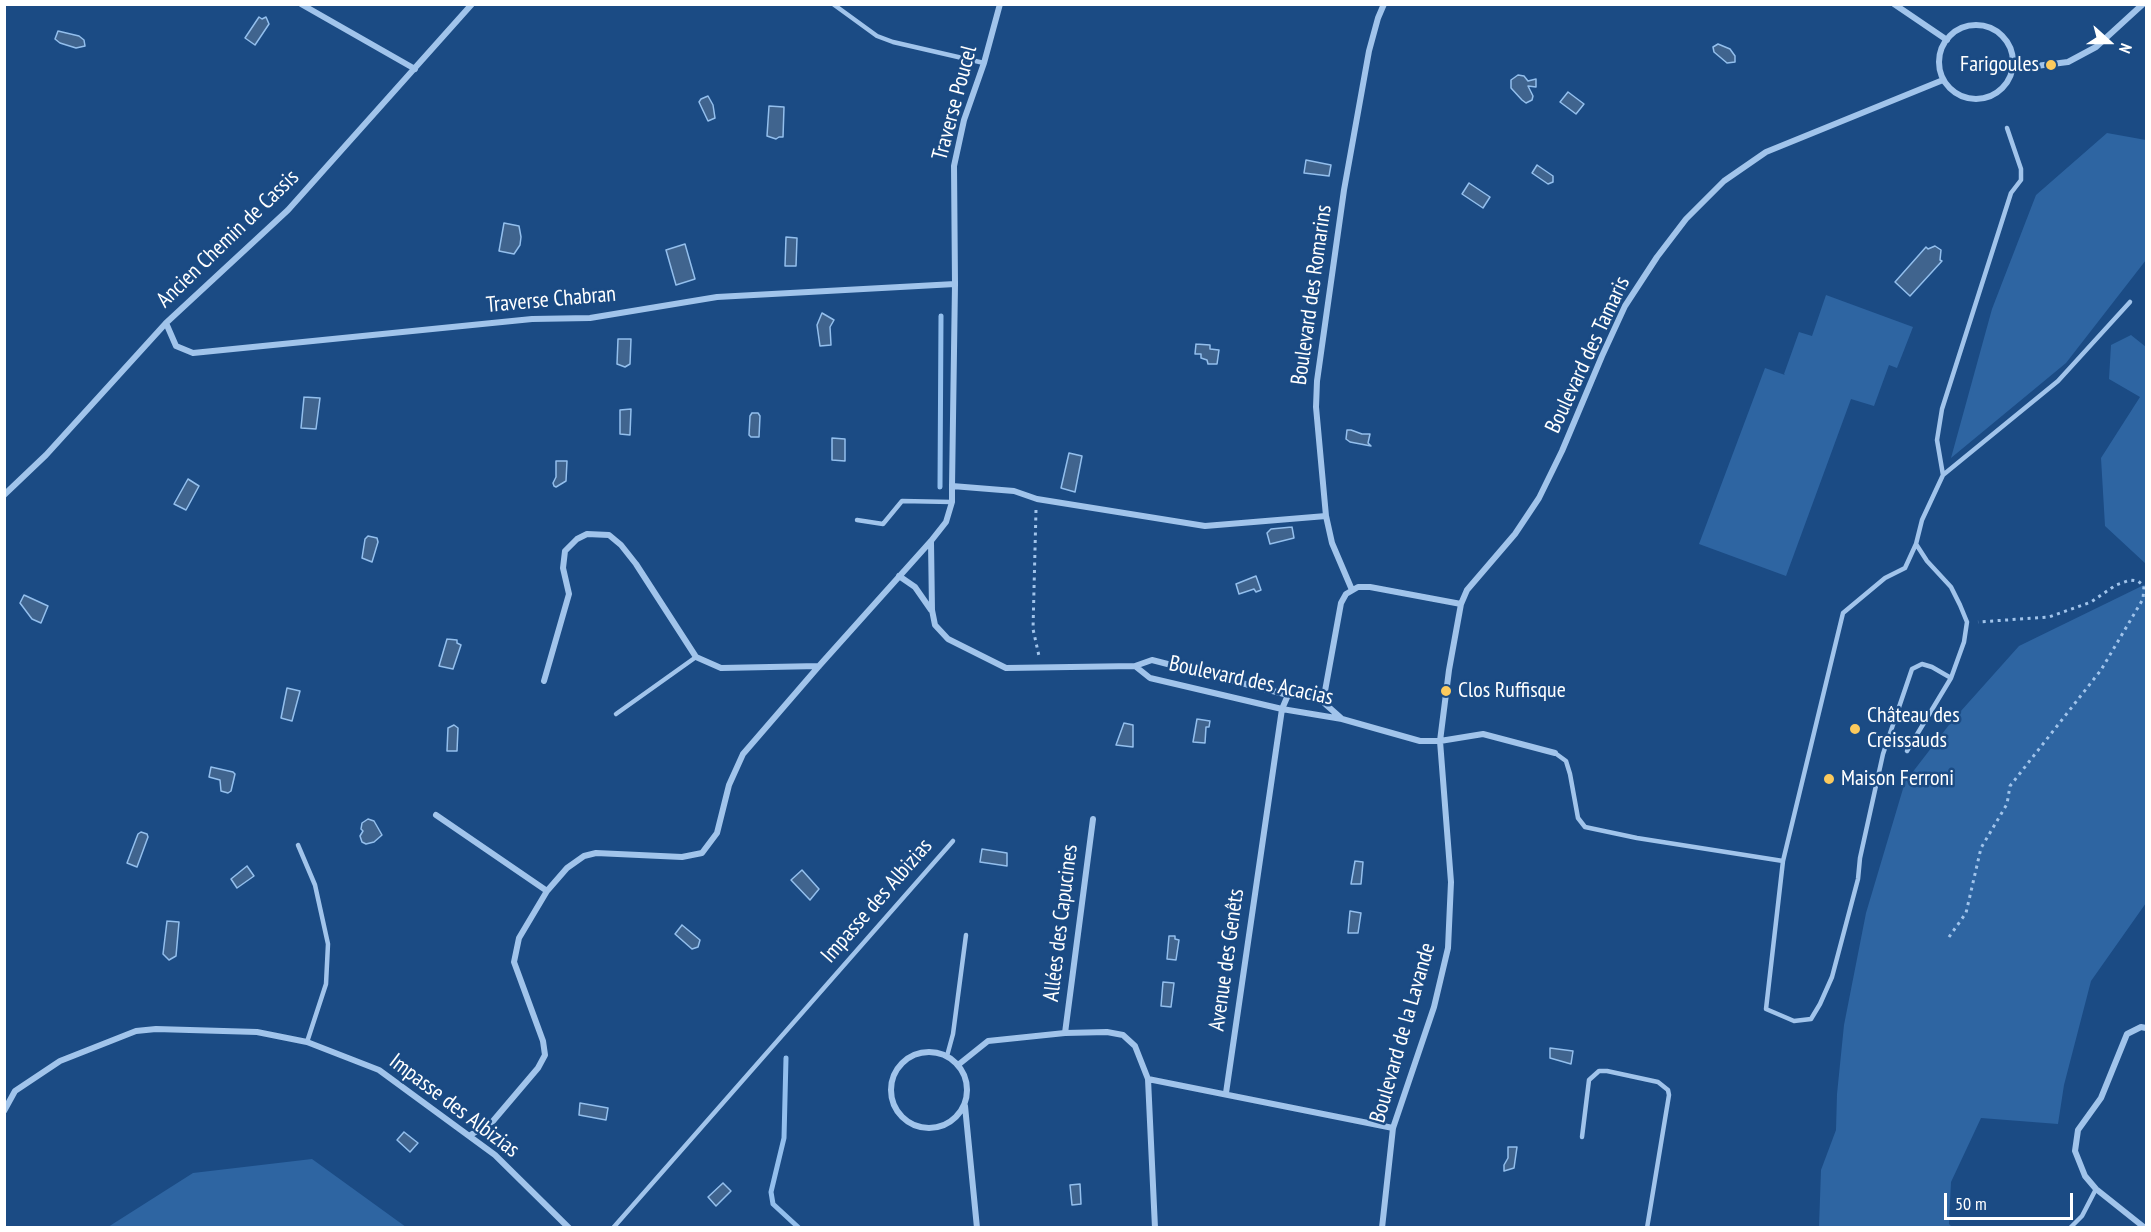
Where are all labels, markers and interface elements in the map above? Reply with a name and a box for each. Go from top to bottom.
north arrow [2079,12,2139,72]
text: N [2115,41,2137,56]
street label: Traverse Poucel [927,43,983,163]
place label: Farigoules [1960,52,2039,78]
marker: Farigoules [2044,58,2058,72]
street label: Ancien Chemin de Cassis [151,164,305,314]
street label: Boulevard des Romarins [1286,203,1338,387]
street label: Boulevard des Tamaris [1540,273,1636,437]
street label: Traverse Chabran [485,281,617,319]
street label: Boulevard des Acacias [1167,651,1335,711]
place label: Clos Ruffisque [1458,678,1566,704]
marker: Clos Ruffisque [1439,684,1453,698]
place label: Château des Creissauds [1867,703,1960,754]
marker: Château des Creissauds [1848,722,1862,736]
place label: Maison Ferroni [1841,766,1954,792]
marker: Maison Ferroni [1822,772,1836,786]
street label: Impasse des Albizias [816,833,938,969]
street label: Allées des Capucines [1038,843,1084,1003]
street label: Avenue des Genêts [1204,887,1250,1033]
street label: Boulevard de la Lavande [1365,940,1441,1126]
street label: Impasse des Albizias [384,1049,524,1163]
scale bar [1947,1181,2076,1219]
text: 50 m [1955,1192,1987,1215]

